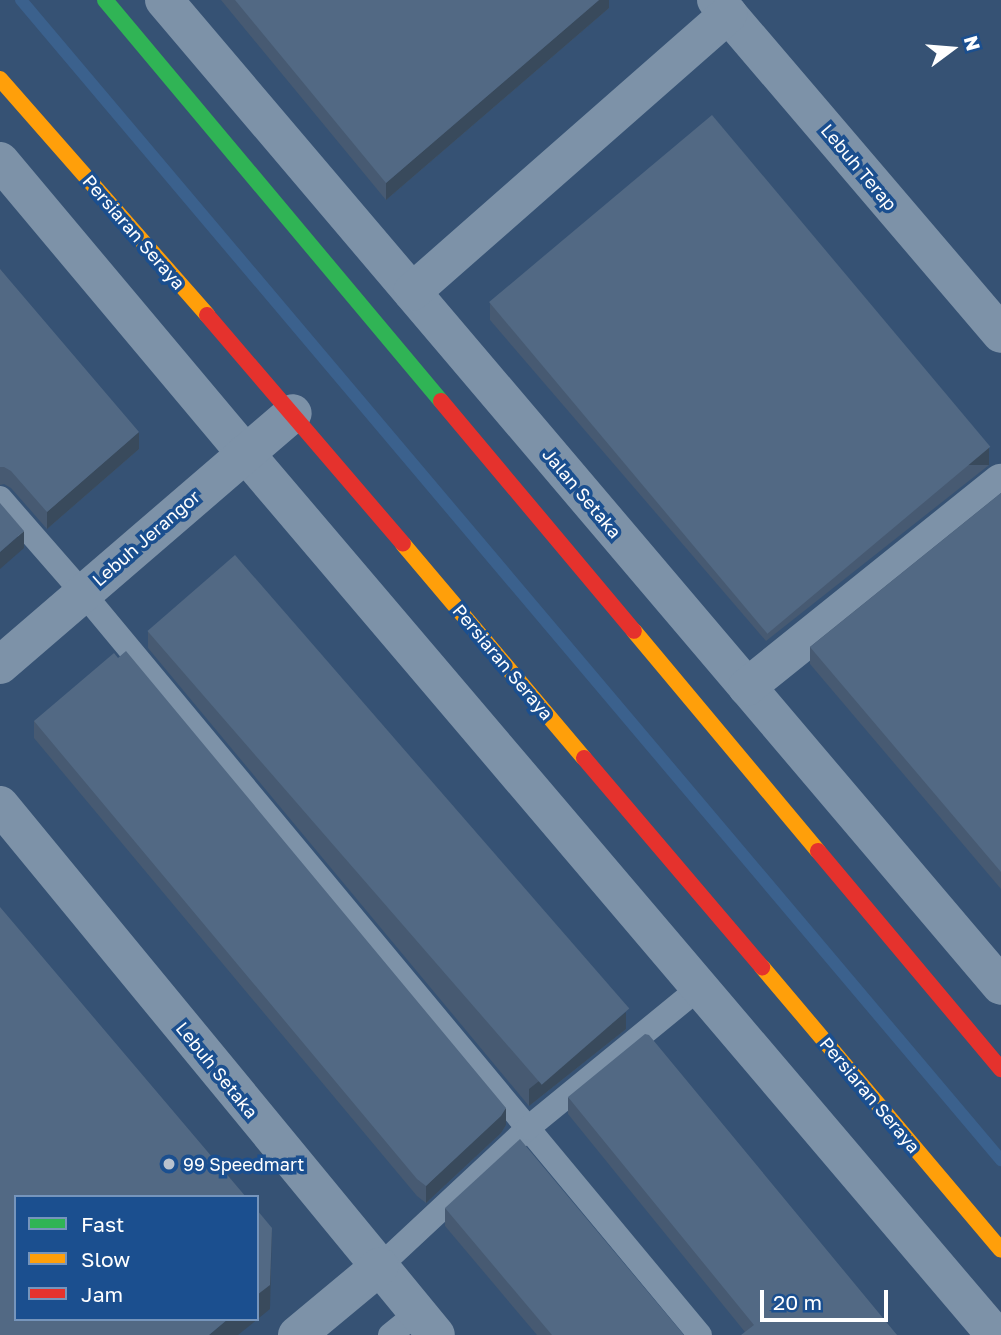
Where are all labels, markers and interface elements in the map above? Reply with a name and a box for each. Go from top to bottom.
north arrow [917,14,987,84]
text: N [960,33,986,53]
street label: Lebuh Terap [817,119,901,215]
street label: Persiaran Seraya [78,170,190,294]
street label: Jalan Setaka [538,443,626,543]
street label: Lebuh Jerangor [88,485,204,591]
street label: Persiaran Seraya [448,600,558,724]
street label: Lebuh Setaka [172,1018,262,1122]
street label: Persiaran Seraya [815,1033,925,1157]
place label: 99 Speedmart [183,1153,304,1175]
marker: 99 Speedmart [161,1156,177,1172]
legend [14,1195,259,1321]
text: Fast [81,1211,124,1237]
text: Slow [81,1246,130,1272]
scale bar [763,1276,891,1320]
text: Jam [81,1281,123,1307]
text: 20 m [773,1289,822,1315]

